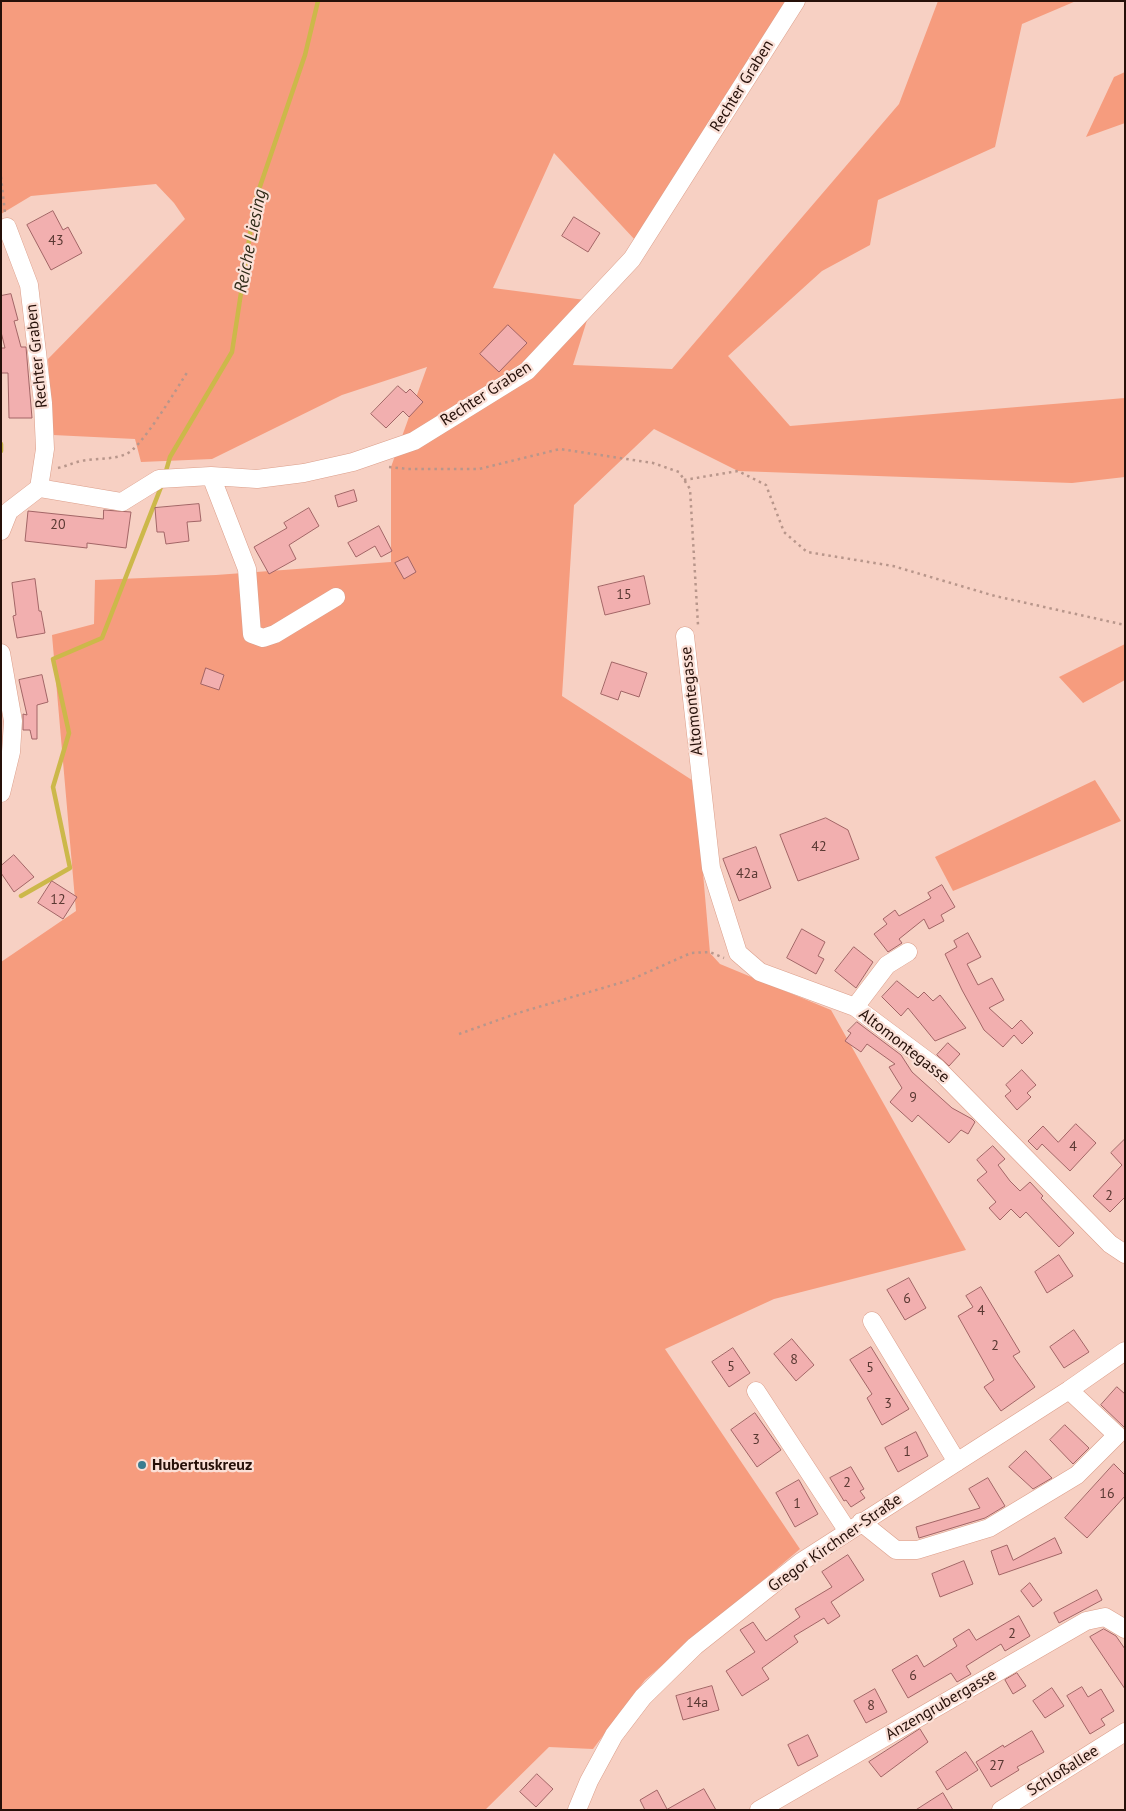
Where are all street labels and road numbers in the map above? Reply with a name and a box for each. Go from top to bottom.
street label: Rechter Graben [706,37,778,135]
street label: Rechter Graben [22,303,52,409]
street label: Rechter Graben [437,358,535,430]
street label: Altomontegasse [677,646,707,756]
street label: Altomontegasse [855,1005,953,1087]
street label: Gregor Kirchner-Straße [765,1490,905,1596]
street label: Anzengrubergasse [882,1665,1000,1745]
street label: Schloßallee [1024,1742,1102,1800]

